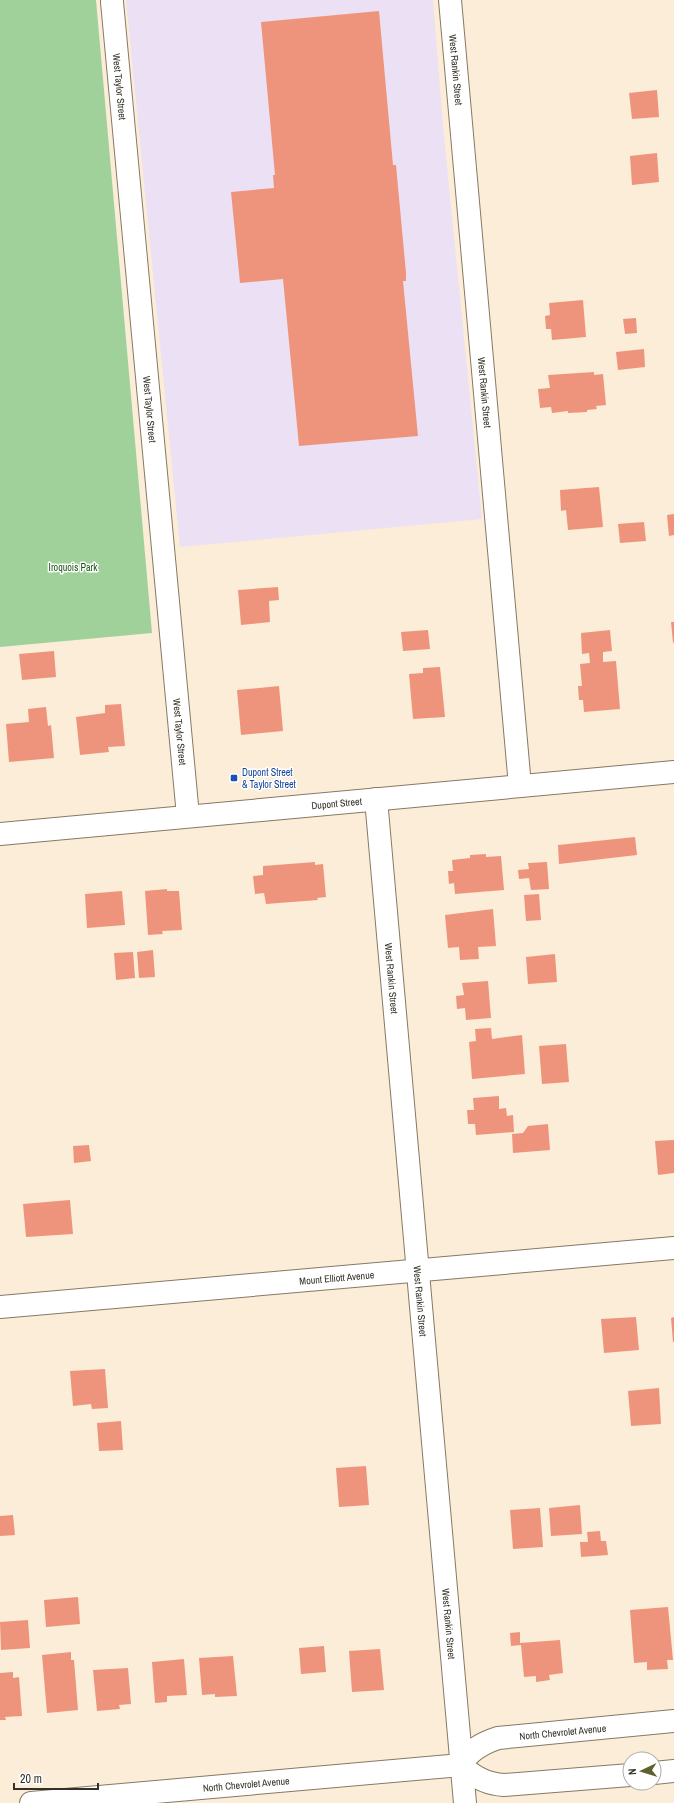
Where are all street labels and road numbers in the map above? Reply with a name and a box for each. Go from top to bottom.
street label: West Rankin Street [447,34,466,106]
street label: West Taylor Street [110,53,130,121]
street label: West Rankin Street [475,356,495,429]
street label: West Taylor Street [140,375,160,444]
street label: West Taylor Street [171,698,190,766]
street label: Dupont Street [311,794,363,812]
street label: West Rankin Street [382,942,402,1015]
street label: West Rankin Street [411,1265,430,1338]
street label: Mount Elliott Avenue [299,1268,375,1287]
street label: West Rankin Street [440,1588,459,1660]
street label: North Chevrolet Avenue [519,1721,607,1742]
street label: North Chevrolet Avenue [202,1774,291,1794]

